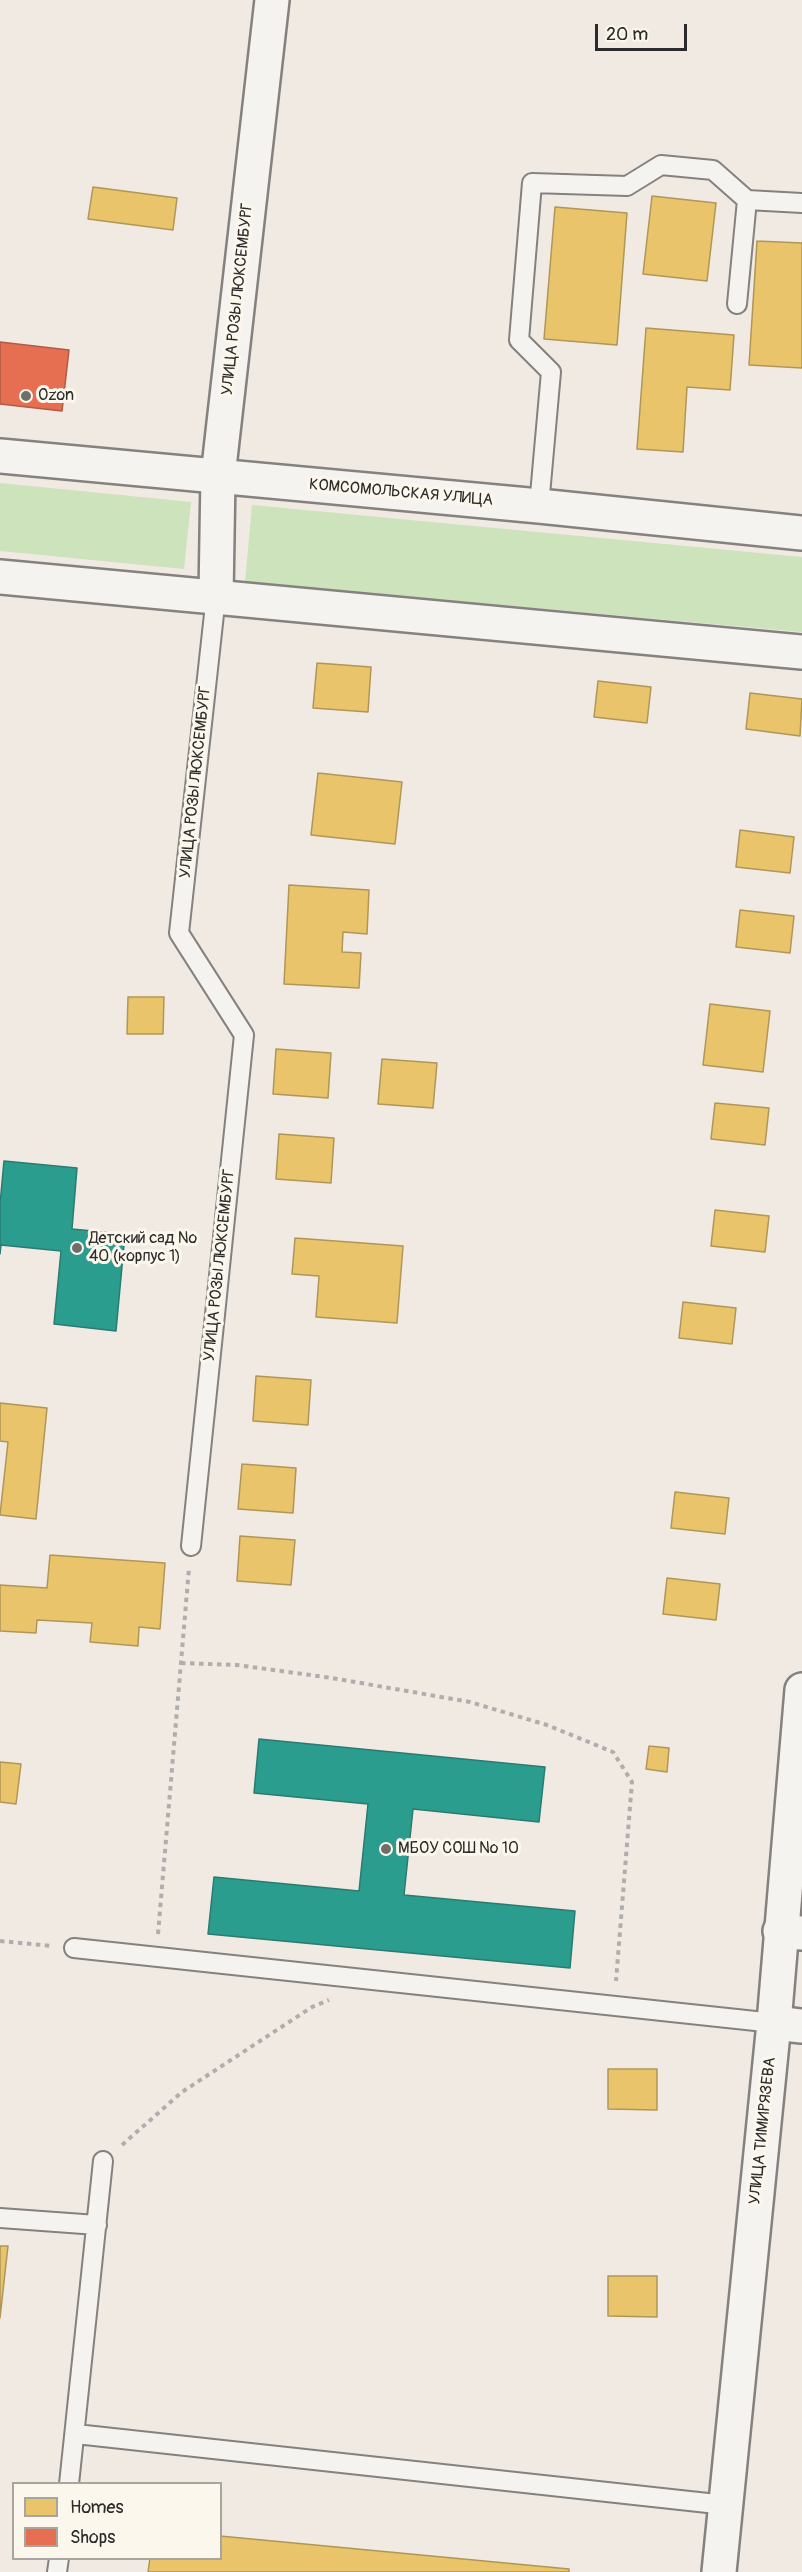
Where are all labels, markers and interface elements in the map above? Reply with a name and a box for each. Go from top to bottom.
scale bar [598,12,690,50]
text: 20 m [606,23,648,46]
street label: УЛИЦА РОЗЫ ЛЮКСЕМБУРГ [218,202,258,396]
place label: Ozon [38,386,74,406]
marker: Ozon [19,389,33,403]
street label: КОМСОМОЛЬСКАЯ УЛИЦА [308,475,494,511]
street label: УЛИЦА РОЗЫ ЛЮКСЕМБУРГ [176,685,216,879]
street label: УЛИЦА РОЗЫ ЛЮКСЕМБУРГ [200,1168,240,1362]
place label: Детский сад № 40 (корпус 1) [89,1229,197,1267]
marker: Детский сад № 40 (корпус 1) [70,1241,84,1255]
place label: МБОУ СОШ № 10 [398,1839,519,1859]
marker: МБОУ СОШ № 10 [379,1842,393,1856]
street label: УЛИЦА ТИМИРЯЗЕВА [746,2056,780,2206]
legend [12,2482,222,2560]
text: Homes [70,2496,123,2519]
text: Shops [70,2526,115,2549]

